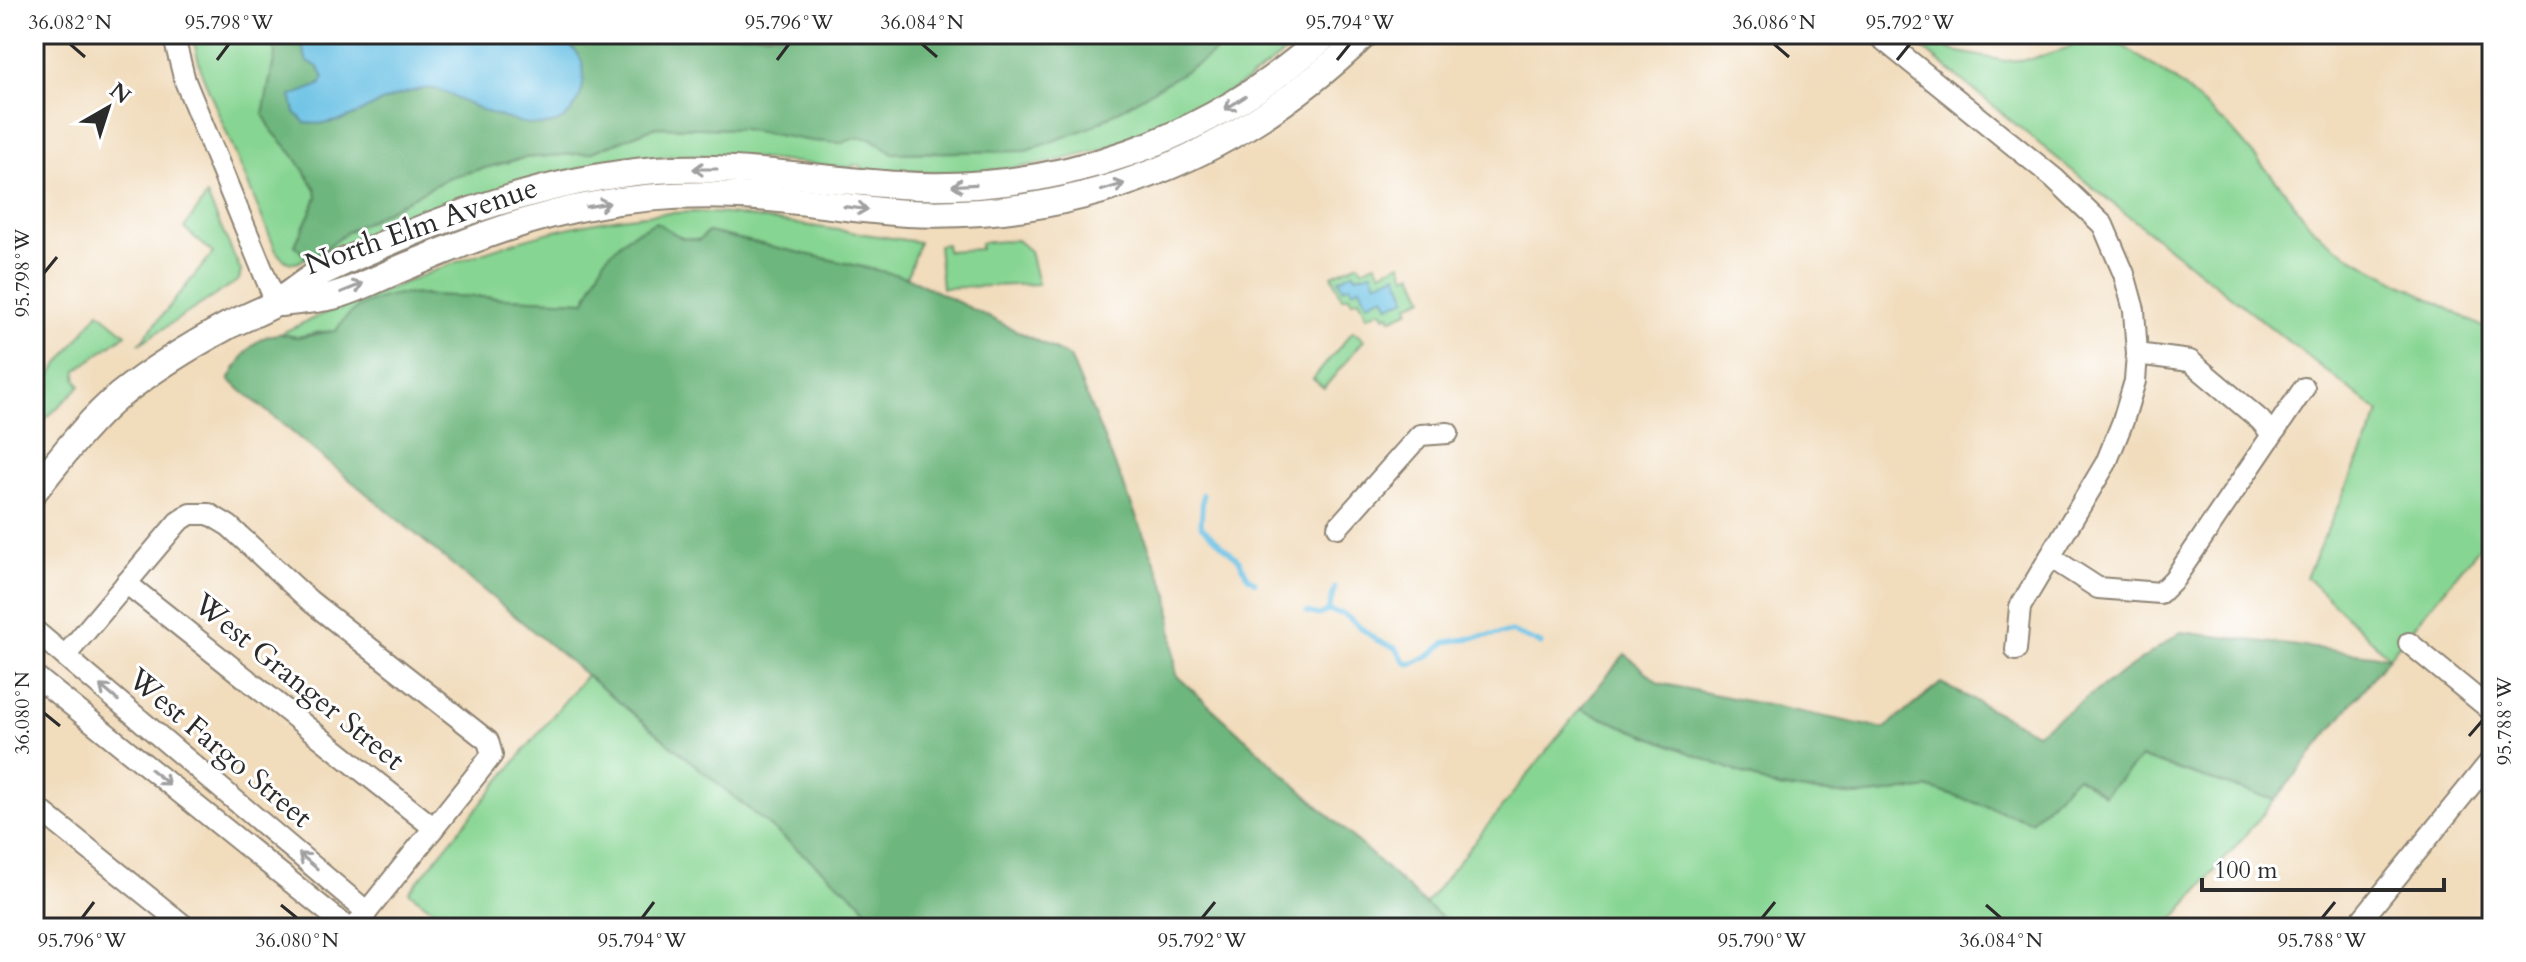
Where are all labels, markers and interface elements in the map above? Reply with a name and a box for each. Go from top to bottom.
text: 36.082°N [28,9,112,36]
text: 95.798°W [185,9,274,36]
text: 95.796°W [745,9,834,36]
text: 36.084°N [880,9,964,36]
text: 95.794°W [1306,9,1395,36]
text: 36.086°N [1732,9,1816,36]
text: 95.792°W [1866,9,1955,36]
north arrow [68,68,148,148]
text: N [103,76,137,111]
one-way arrow [1224,95,1247,111]
one-way arrow [692,161,719,177]
street label: North Elm Avenue [299,167,543,285]
one-way arrow [951,178,978,193]
one-way arrow [1100,179,1126,194]
one-way arrow [584,196,610,211]
one-way arrow [842,201,869,216]
text: 95.798°W [9,228,36,317]
one-way arrow [339,280,364,294]
street label: West Granger Street [184,583,414,780]
street label: West Fargo Street [119,658,321,838]
text: 36.080°N [9,671,36,755]
text: 95.788°W [2491,676,2518,765]
one-way arrow [100,684,120,702]
one-way arrow [149,768,170,785]
scale bar [2202,842,2444,892]
one-way arrow [298,852,318,870]
text: 100 m [2214,854,2278,887]
text: 95.796°W [38,927,127,954]
text: 36.080°N [255,927,339,954]
text: 95.794°W [598,927,687,954]
text: 95.792°W [1158,927,1247,954]
text: 95.790°W [1718,927,1807,954]
text: 36.084°N [1959,927,2043,954]
text: 95.788°W [2278,927,2367,954]

